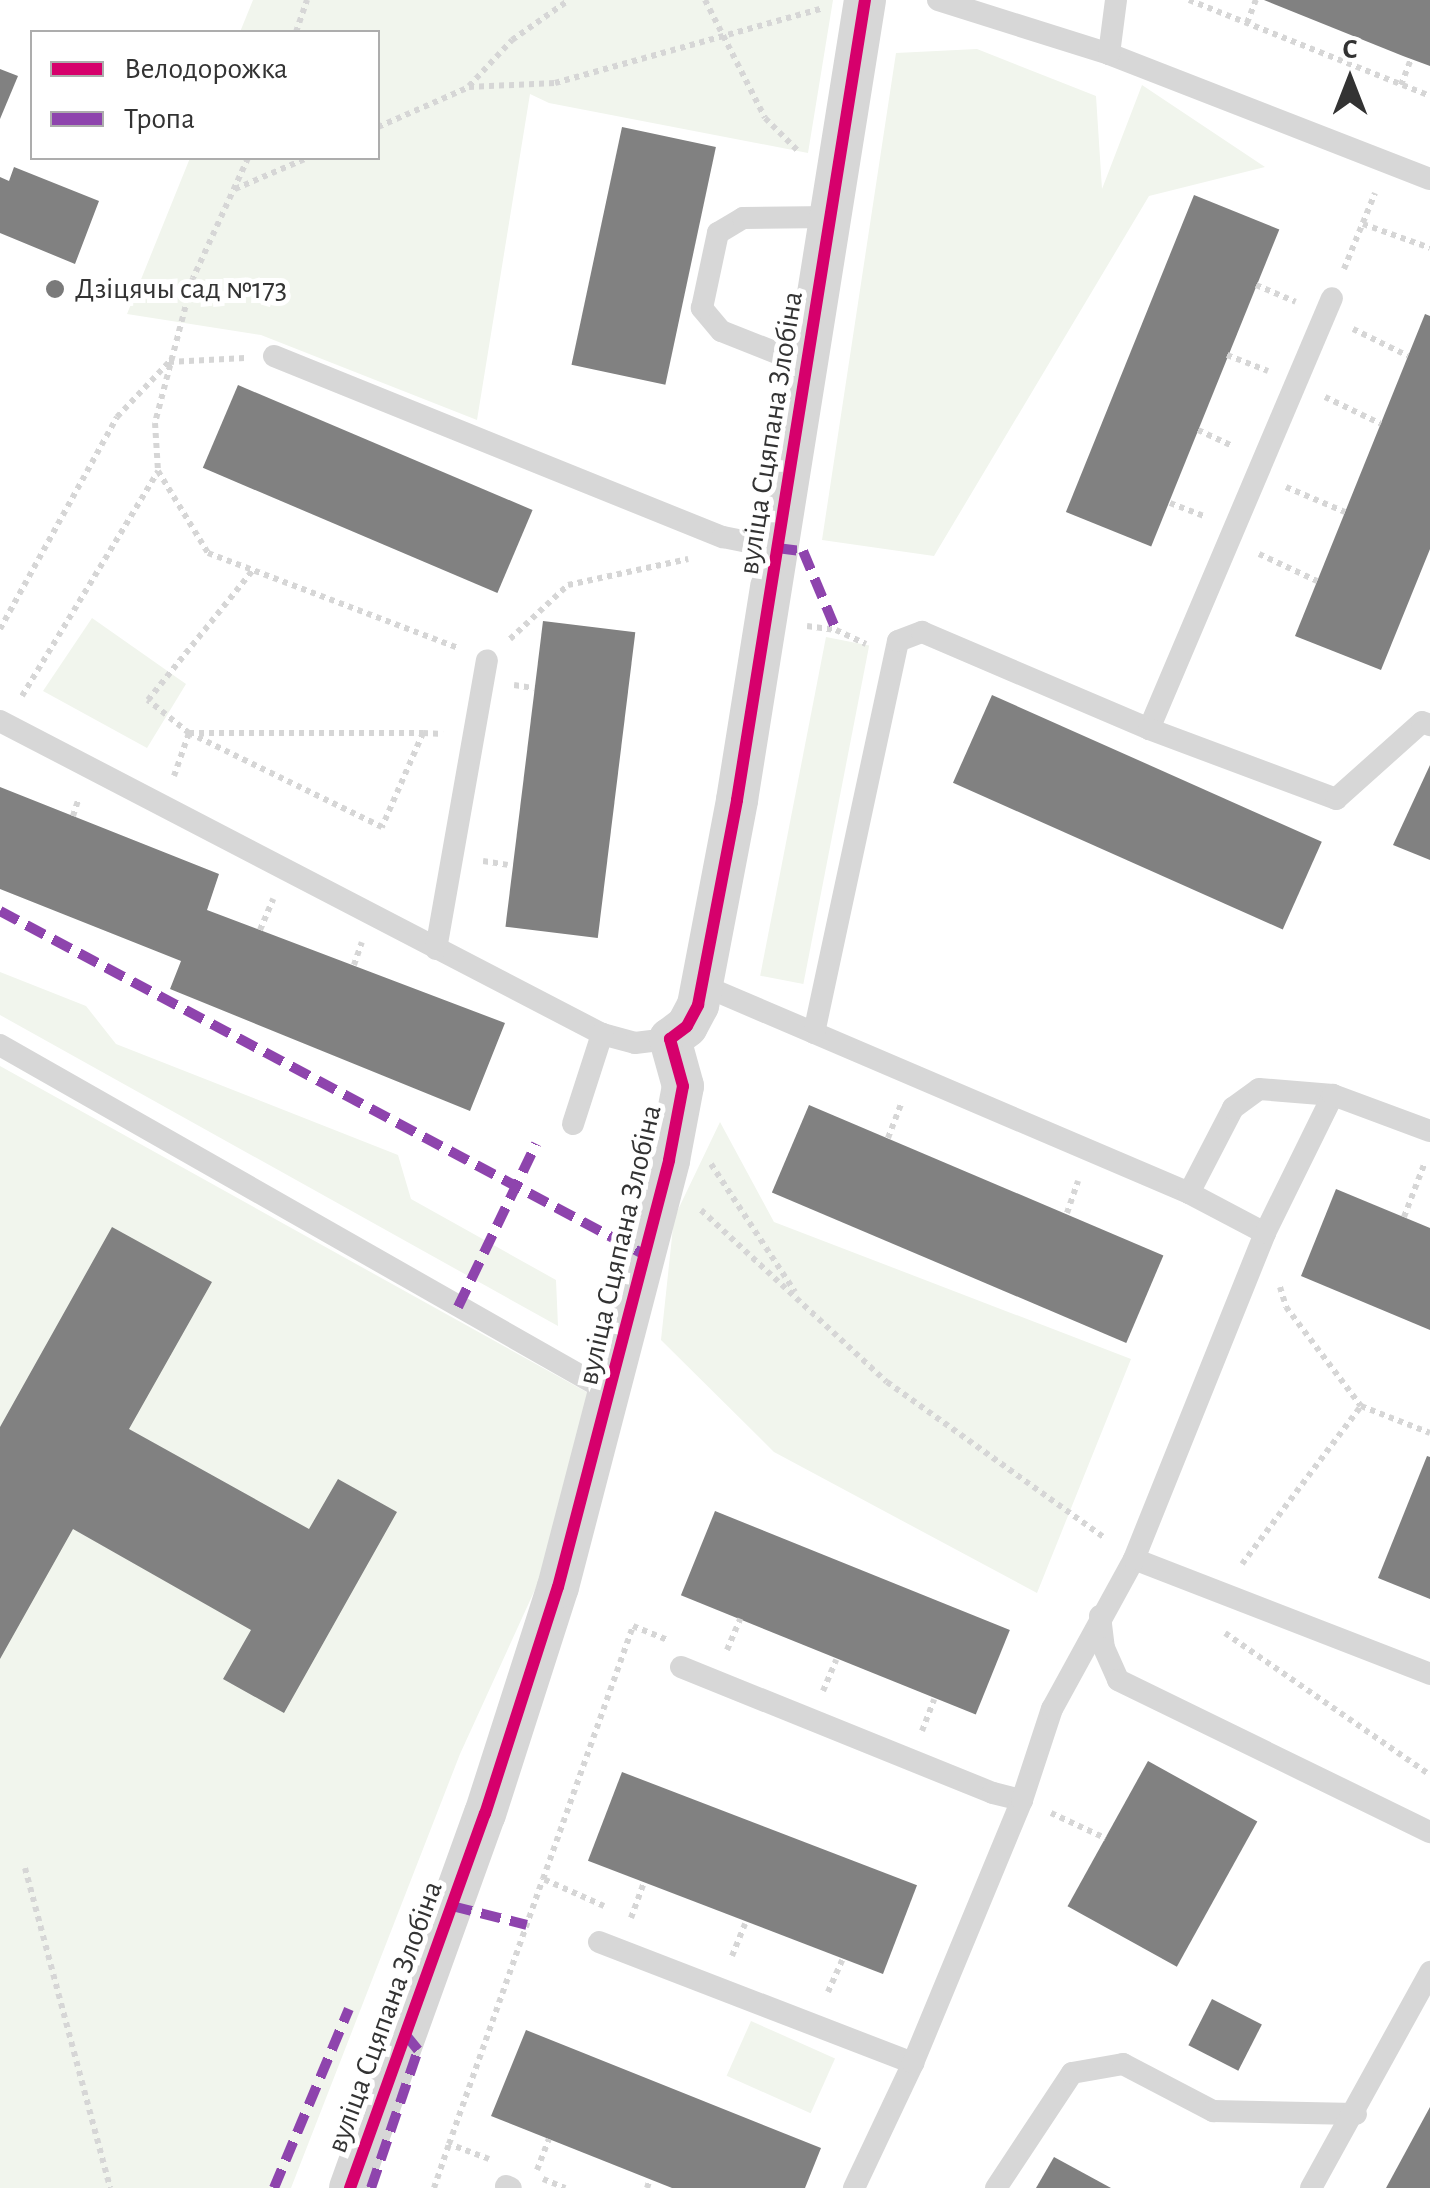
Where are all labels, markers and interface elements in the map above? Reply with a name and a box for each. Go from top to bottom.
legend [30,30,380,160]
north arrow [1300,30,1400,130]
text: С [1342,36,1358,64]
text: Велодорожка [124,54,288,84]
text: Тропа [124,104,195,134]
place label: Дзіцячы сад №173 [75,271,287,307]
marker: Дзіцячы сад №173 [44,278,66,300]
street label: вуліца Сцяпана Злобіна [731,289,811,577]
street label: вуліца Сцяпана Злобіна [570,1101,670,1389]
street label: вуліца Сцяпана Злобіна [319,1876,451,2158]

